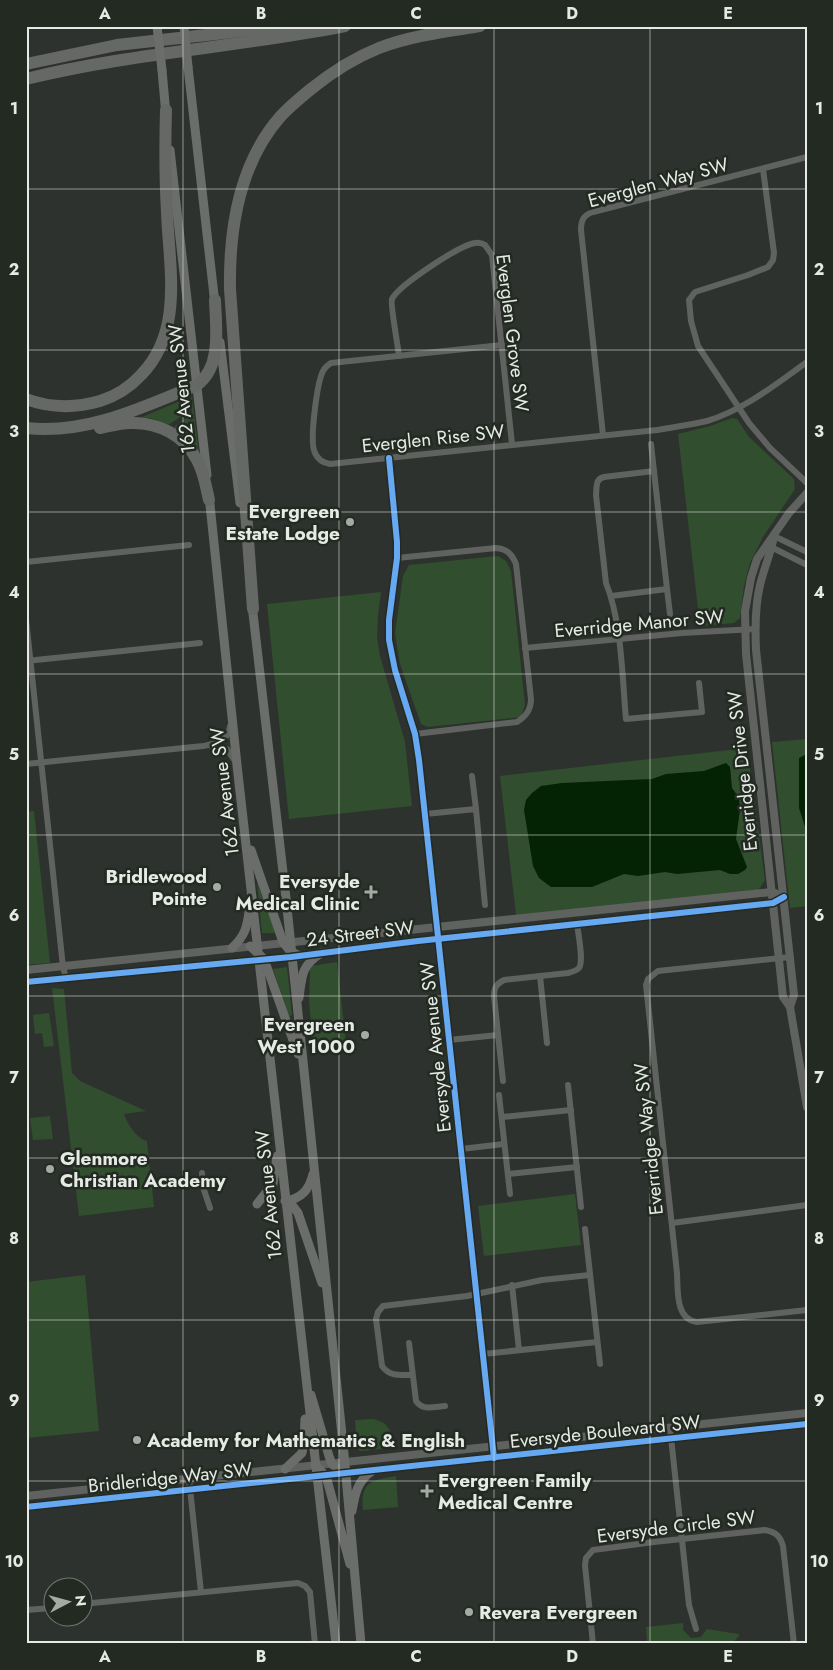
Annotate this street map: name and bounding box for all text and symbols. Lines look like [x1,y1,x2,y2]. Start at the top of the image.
text: A [98,2,111,25]
text: B [256,2,266,25]
text: C [410,2,422,25]
text: D [566,2,578,25]
text: E [723,2,733,25]
text: 1 [10,97,18,120]
text: 1 [815,97,823,120]
street label: Everglen Way SW [585,151,732,214]
street label: Everglen Grove SW [489,252,536,414]
text: 2 [9,258,19,281]
text: 2 [814,258,824,281]
street label: 162 Avenue SW [161,323,202,455]
street label: Everglen Rise SW [360,418,506,459]
text: 3 [9,420,19,443]
text: 3 [814,420,824,443]
place label: Evergreen Estate Lodge [226,498,340,547]
marker: Evergreen Estate Lodge [344,516,356,528]
text: 4 [8,581,20,604]
text: 4 [813,581,825,604]
street label: Everridge Manor SW [553,603,725,644]
street label: Everridge Drive SW [721,689,764,852]
street label: 162 Avenue SW [203,726,246,858]
text: 5 [9,743,19,766]
text: 5 [814,743,824,766]
place label: Bridlewood Pointe [106,863,207,912]
place label: Eversyde Medical Clinic [236,868,360,917]
marker: Bridlewood Pointe [211,881,223,893]
marker: Eversyde Medical Clinic [364,885,378,899]
text: 6 [9,904,19,927]
text: 6 [814,904,824,927]
street label: 24 Street SW [305,914,415,953]
street label: Eversyde Avenue SW [413,960,458,1133]
place label: Evergreen West 1000 [258,1011,355,1060]
marker: Evergreen West 1000 [359,1029,371,1041]
street label: Everridge Way SW [627,1061,670,1216]
text: 7 [9,1066,19,1089]
text: 7 [814,1066,824,1089]
street label: 162 Avenue SW [248,1129,289,1261]
place label: Glenmore Christian Academy [60,1145,227,1194]
marker: Glenmore Christian Academy [44,1163,56,1175]
text: 8 [9,1227,19,1250]
text: 8 [814,1227,824,1250]
text: 9 [9,1389,19,1412]
text: 9 [814,1389,824,1412]
street label: Eversyde Boulevard SW [508,1408,702,1455]
place label: Academy for Mathematics & English [146,1427,465,1454]
marker: Academy for Mathematics & English [131,1434,143,1446]
street label: Bridleridge Way SW [87,1455,254,1500]
place label: Evergreen Family Medical Centre [438,1467,592,1516]
marker: Evergreen Family Medical Centre [420,1484,434,1498]
street label: Eversyde Circle SW [595,1503,757,1550]
text: 10 [5,1550,23,1573]
text: 10 [810,1550,828,1573]
north arrow [42,1578,92,1628]
text: N [70,1594,91,1607]
place label: Revera Evergreen [479,1599,638,1626]
marker: Revera Evergreen [463,1606,475,1618]
text: A [98,1645,111,1668]
text: B [256,1645,266,1668]
text: C [410,1645,422,1668]
text: D [566,1645,578,1668]
text: E [723,1645,733,1668]

